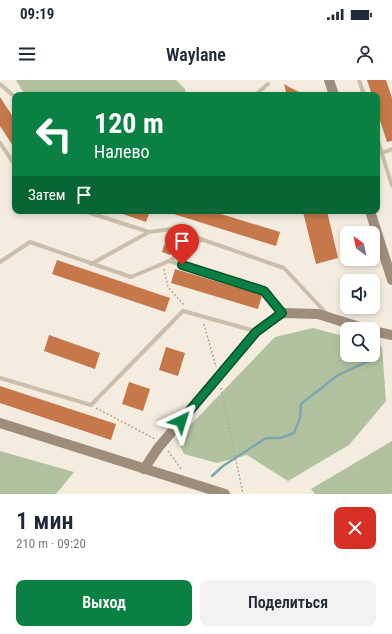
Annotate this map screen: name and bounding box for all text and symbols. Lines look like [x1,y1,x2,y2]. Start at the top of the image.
text: 09:19 [20,5,54,23]
icon: menu [16,43,38,65]
icon: person [354,43,376,65]
text: Waylane [166,44,226,65]
text: 120 m [94,107,164,140]
icon: left [28,108,80,160]
text: Налево [94,141,150,162]
icon: arrive [73,184,95,206]
text: Затем [28,186,65,204]
pin [165,224,199,265]
north arrow [340,226,380,266]
map controls [340,226,380,362]
icon: arrive [171,230,193,252]
button: sound [340,274,380,314]
button: search [340,322,380,362]
position arrow [160,400,202,442]
text: 1 мин [16,507,74,535]
button: close [334,507,376,549]
text: 210 m · 09:20 [16,536,86,551]
button: Выход [16,580,192,626]
button: Поделиться [200,580,376,626]

